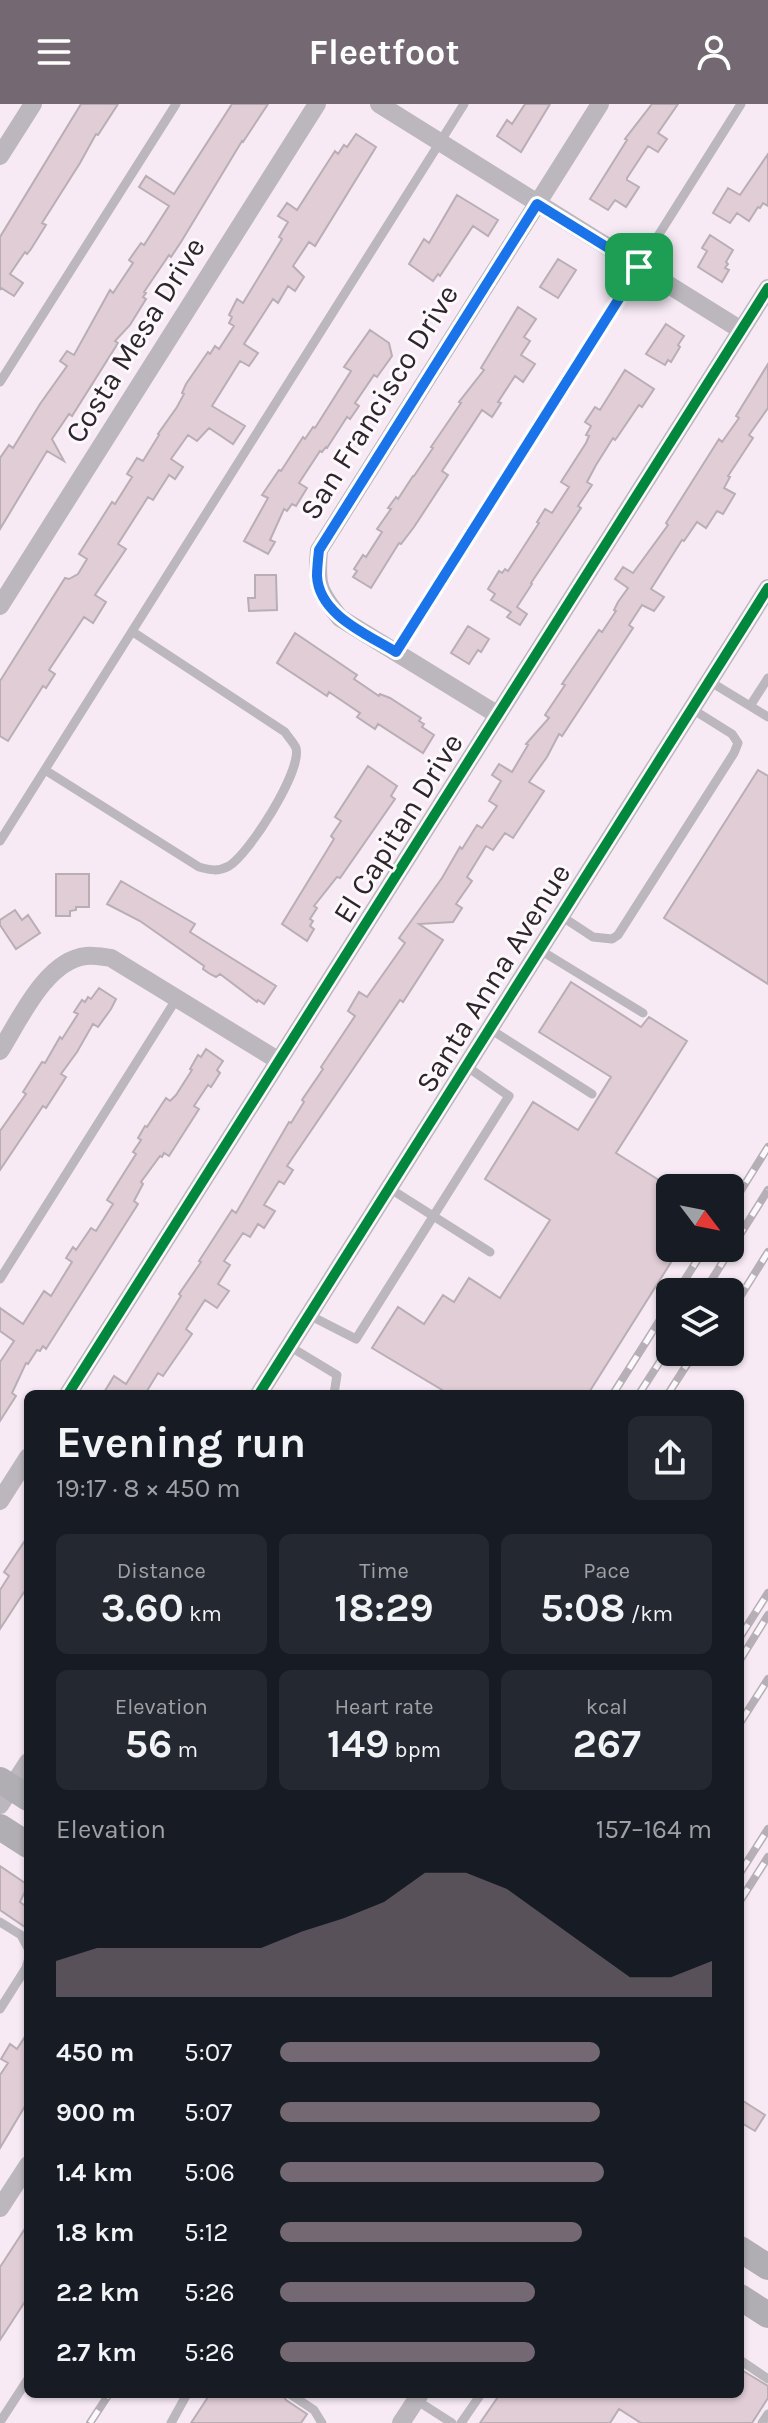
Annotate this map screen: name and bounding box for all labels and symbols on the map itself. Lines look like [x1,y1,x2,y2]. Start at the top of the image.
street label: Costa Mesa Drive [57,230,213,450]
pin [605,233,673,301]
street label: San Francisco Drive [292,278,466,526]
street label: El Capitan Drive [325,727,471,929]
street label: Santa Anna Avenue [408,857,578,1099]
north arrow [656,1174,744,1262]

